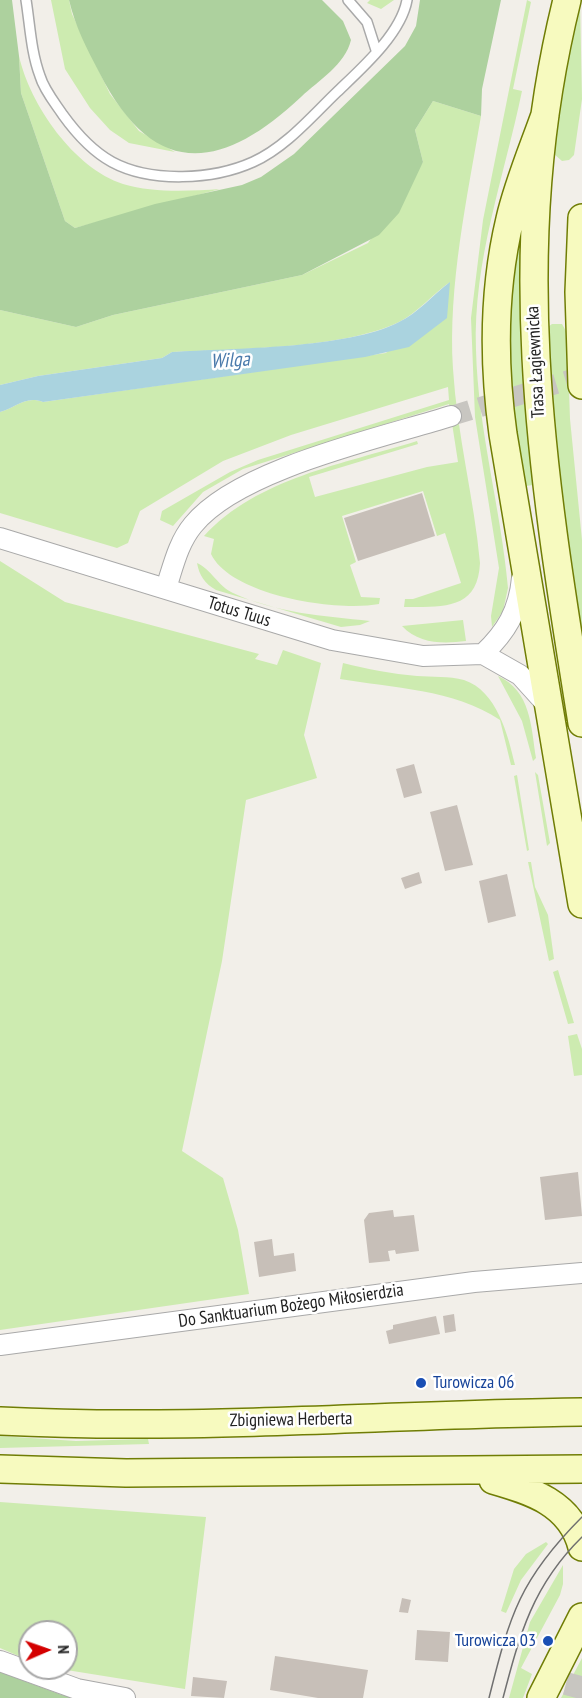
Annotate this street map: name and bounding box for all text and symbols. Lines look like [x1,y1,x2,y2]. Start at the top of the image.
street label: Trasa Łagiewnicka [522,305,550,419]
water label: Wilga [210,348,250,374]
street label: Totus Tuus [205,592,273,632]
street label: Do Sanktuarium Bożego Miłosierdzia [177,1280,405,1332]
place label: Turowicza 06 [433,1372,514,1394]
marker: Turowicza 06 [414,1376,428,1390]
street label: Zbigniewa Herberta [229,1408,353,1432]
north arrow [18,1620,78,1680]
place label: Turowicza 03 [455,1630,536,1652]
marker: Turowicza 03 [541,1634,555,1648]
text: N [54,1645,74,1654]

